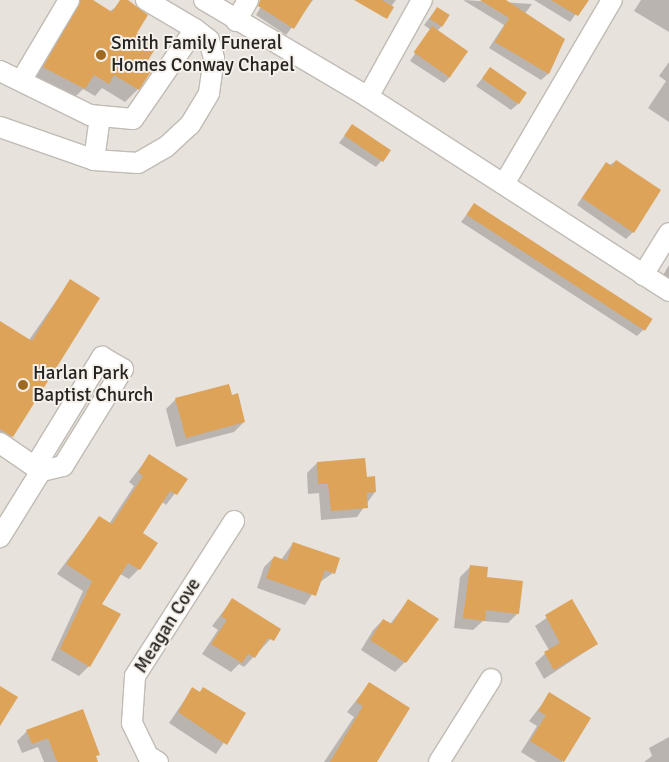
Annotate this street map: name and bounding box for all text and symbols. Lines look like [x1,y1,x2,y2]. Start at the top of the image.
place label: Smith Family Funeral Homes Conway Chapel [111,33,295,77]
marker: Smith Family Funeral Homes Conway Chapel [95,49,107,61]
place label: Harlan Park Baptist Church [33,363,153,407]
marker: Harlan Park Baptist Church [17,379,29,391]
street label: Meagan Cove [130,574,206,678]

